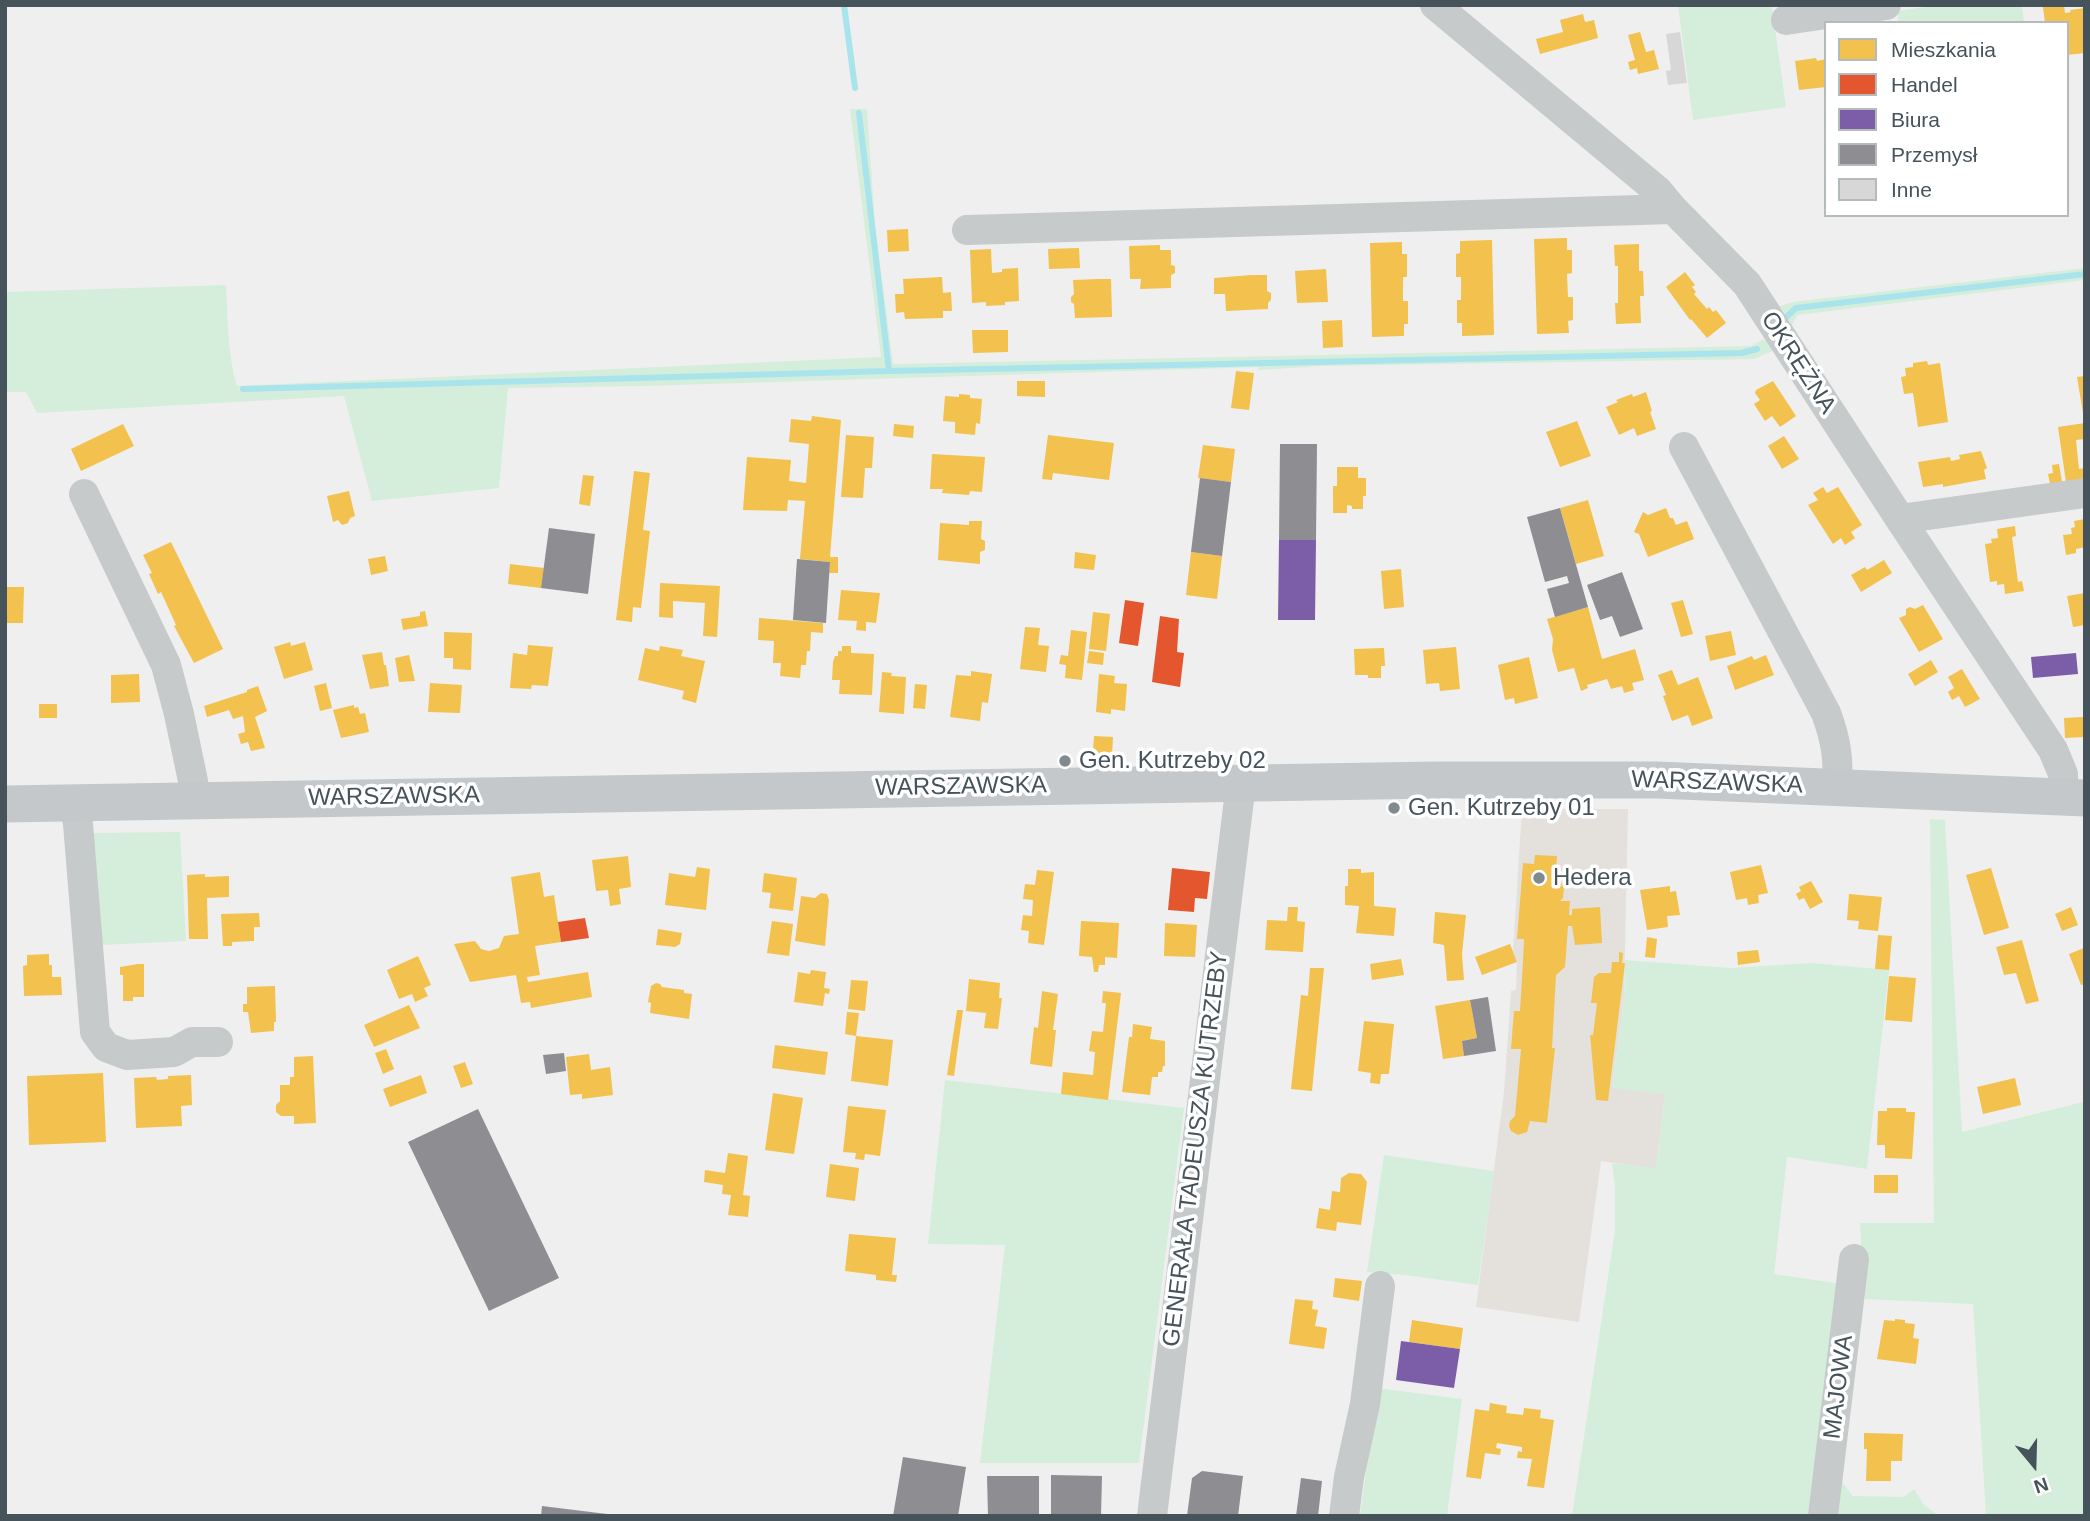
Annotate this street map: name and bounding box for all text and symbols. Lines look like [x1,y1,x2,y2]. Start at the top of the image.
legend [1824,21,2069,217]
text: Mieszkania [1891,38,1996,61]
text: Handel [1891,73,1958,96]
text: Biura [1891,108,1940,131]
text: Przemysł [1891,143,1977,166]
text: Inne [1891,178,1932,201]
street label: OKRĘŻNA [1754,307,1842,419]
place label: Gen. Kutrzeby 02 [1079,747,1266,775]
marker: Gen. Kutrzeby 02 [1057,753,1073,769]
street label: WARSZAWSKA [1631,766,1803,800]
street label: WARSZAWSKA [875,771,1047,803]
street label: WARSZAWSKA [308,781,480,813]
place label: Gen. Kutrzeby 01 [1408,794,1595,822]
marker: Gen. Kutrzeby 01 [1386,800,1402,816]
place label: Hedera [1553,864,1632,892]
marker: Hedera [1531,870,1547,886]
street label: GENERAŁA TADEUSZA KUTRZEBY [1157,950,1235,1348]
street label: MAJOWA [1818,1333,1860,1441]
north arrow [1999,1430,2069,1500]
text: N [2031,1473,2051,1497]

